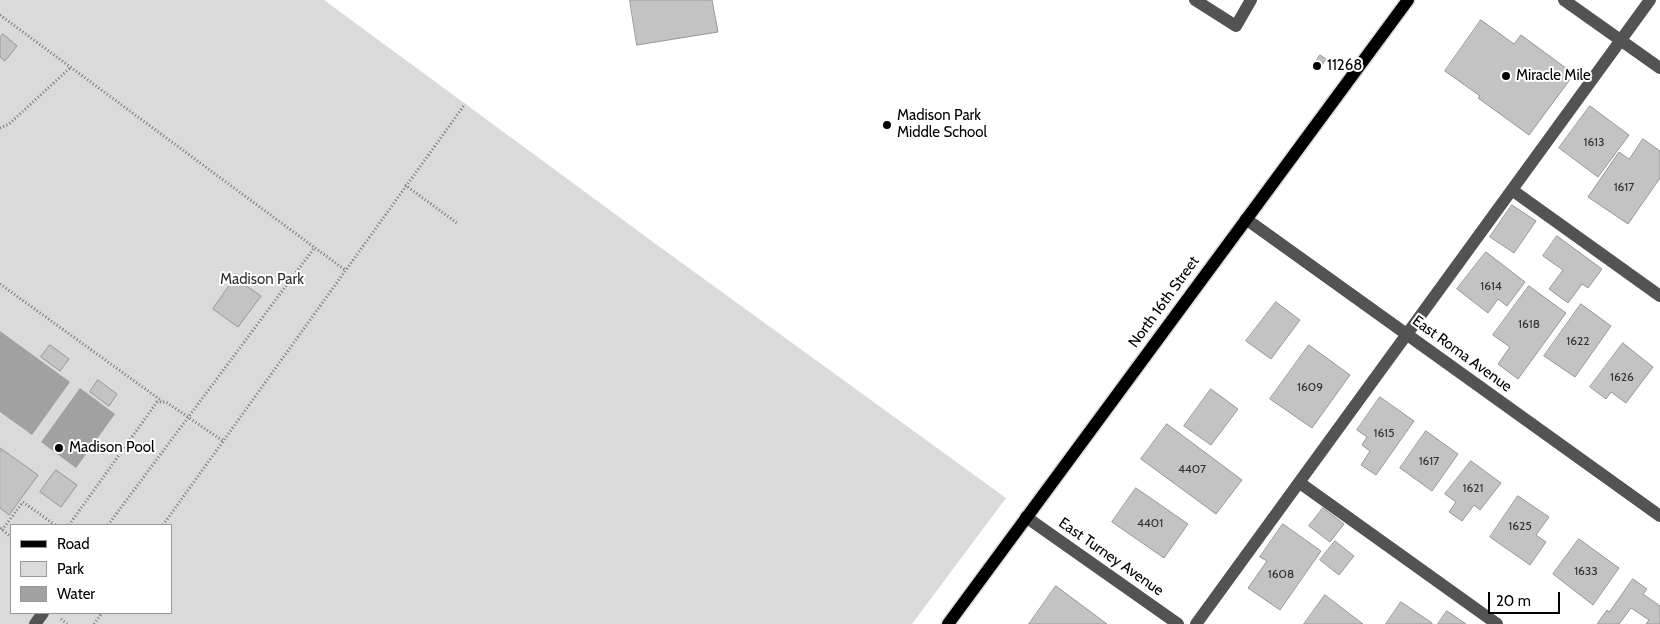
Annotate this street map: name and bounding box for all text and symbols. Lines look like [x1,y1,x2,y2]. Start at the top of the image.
place label: 11268 [1327,57,1362,75]
marker: 11268 [1311,60,1323,72]
place label: Miracle Mile [1516,67,1591,85]
marker: Miracle Mile [1500,70,1512,82]
place label: Madison Park Middle School [897,107,987,142]
marker: Madison Park Middle School [881,119,893,131]
house number: 1613 [1583,135,1605,149]
house number: 1617 [1614,180,1634,194]
street label: North 16th Street [1125,253,1203,351]
park label: Madison Park [220,271,304,289]
house number: 1614 [1480,279,1502,293]
street label: East Roma Avenue [1409,312,1515,396]
house number: 1618 [1518,317,1540,331]
house number: 1622 [1566,334,1590,348]
house number: 1626 [1610,370,1634,384]
house number: 1609 [1297,380,1323,394]
house number: 1615 [1373,426,1395,440]
place label: Madison Pool [69,439,154,457]
marker: Madison Pool [53,442,65,454]
house number: 1617 [1419,454,1439,468]
house number: 4407 [1178,462,1206,476]
house number: 1621 [1463,481,1483,495]
street label: East Turney Avenue [1055,514,1167,600]
house number: 4401 [1137,516,1163,530]
house number: 1625 [1508,519,1532,533]
legend [10,524,172,614]
text: Road [57,535,90,553]
text: Park [57,560,84,578]
house number: 1633 [1574,564,1598,578]
house number: 1608 [1268,567,1294,581]
scale bar [1490,582,1562,614]
text: Water [57,585,95,603]
text: 20 m [1496,592,1531,610]

